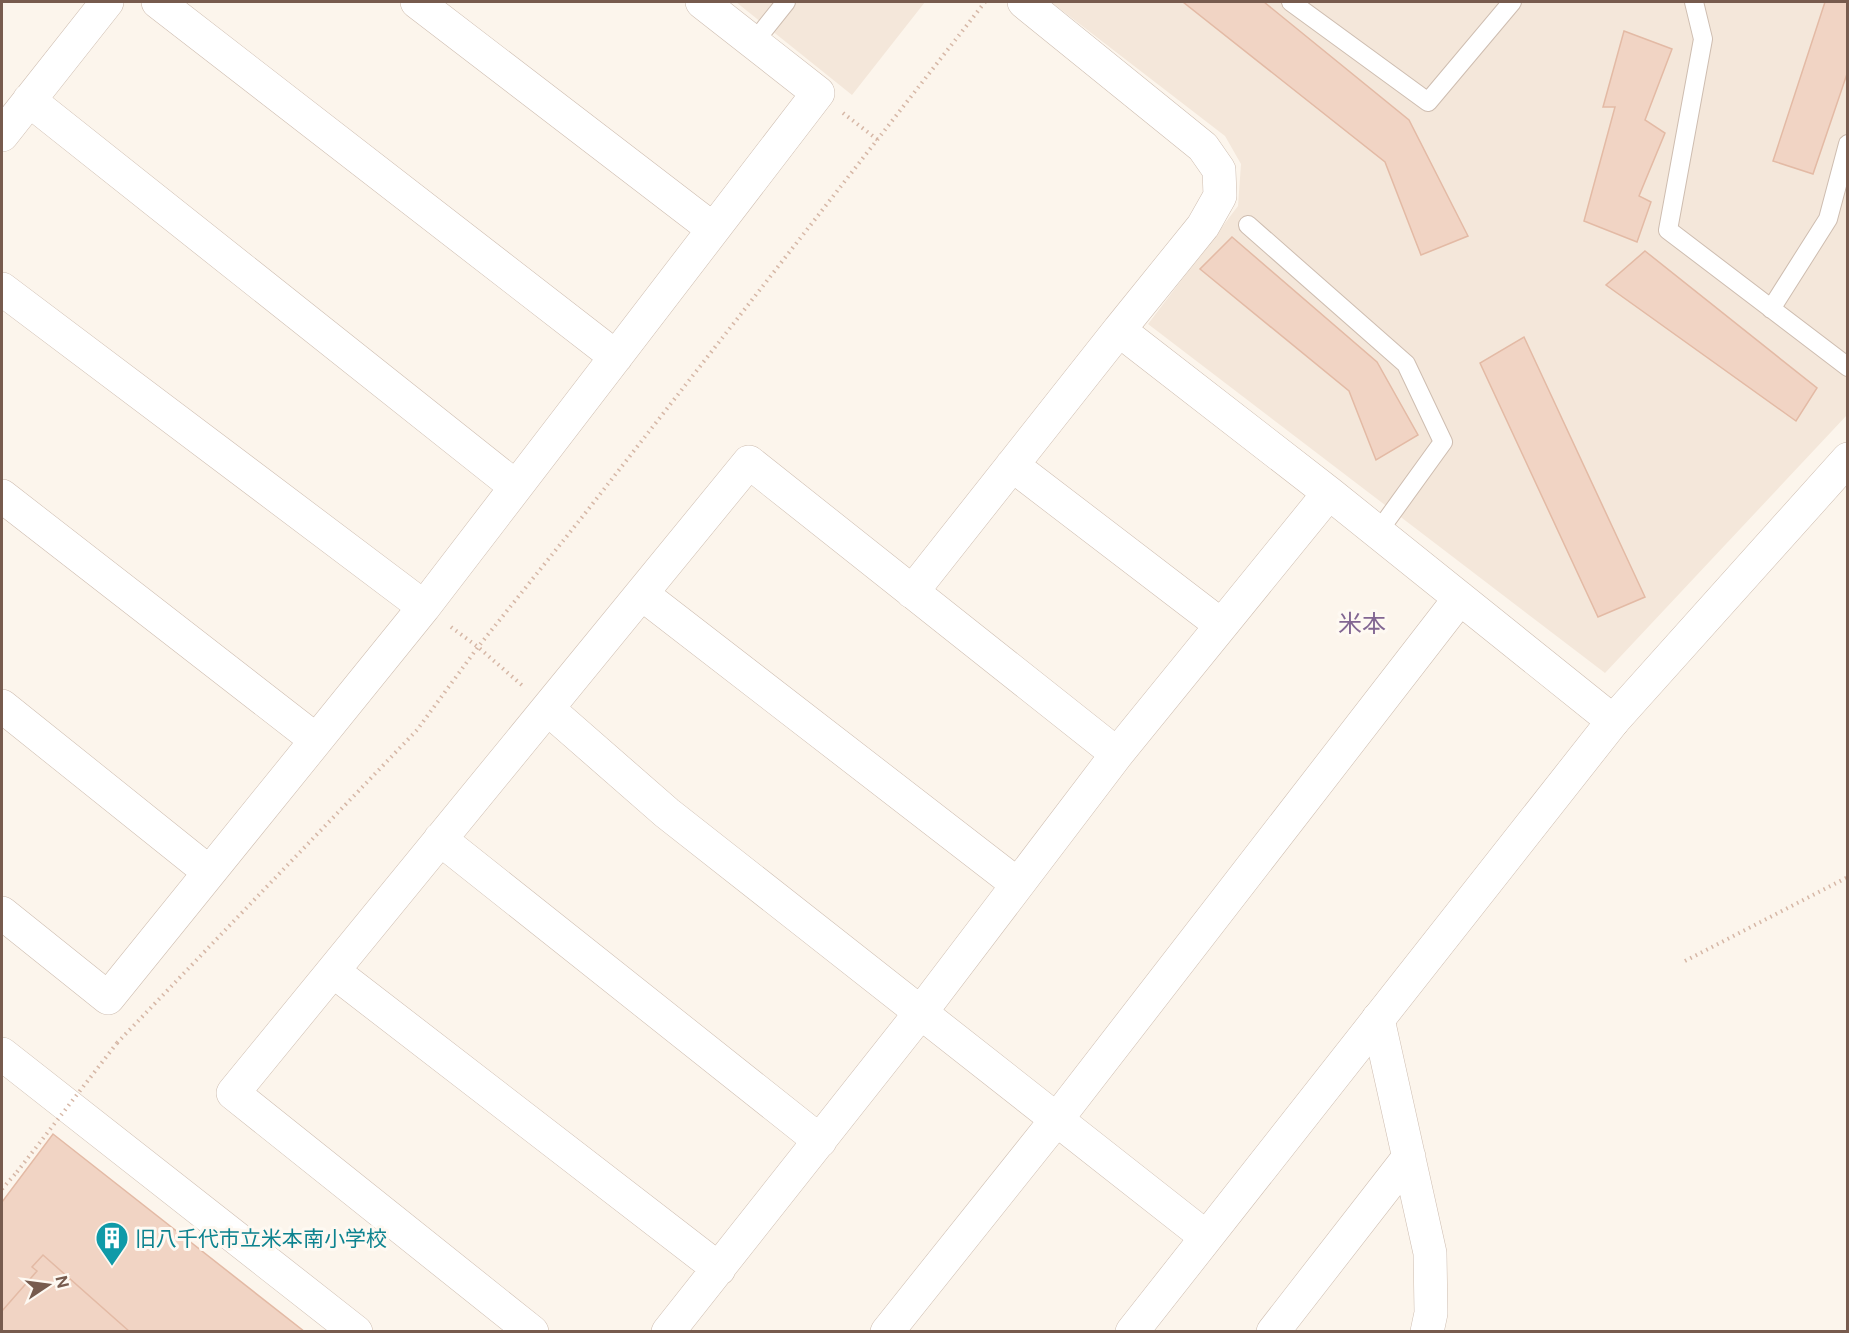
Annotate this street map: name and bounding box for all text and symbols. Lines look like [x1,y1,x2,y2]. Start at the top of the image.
district label: 米本 [1338,609,1386,637]
building icon: 旧八千代市立米本南小学校 [94,1220,130,1267]
place label: 旧八千代市立米本南小学校 [135,1226,387,1251]
north arrow [18,1255,78,1315]
text: N [51,1274,73,1290]

